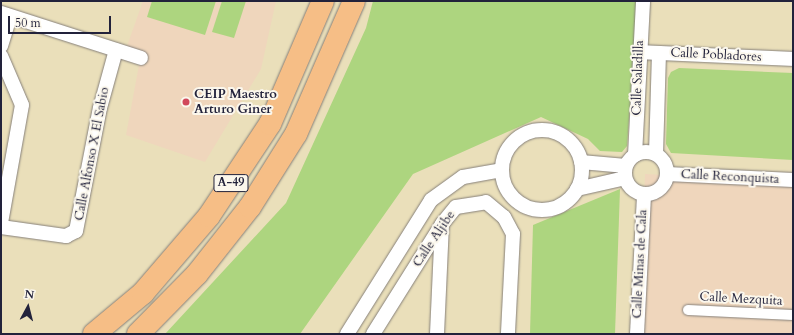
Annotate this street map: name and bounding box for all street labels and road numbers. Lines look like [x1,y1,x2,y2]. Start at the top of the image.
street label: Calle Saladilla [629,40,647,116]
street label: Calle Pobladores [670,45,762,65]
street label: Calle Alfonso X El Sabio [71,86,113,222]
street label: Calle Reconquista [680,167,780,187]
road number: A-49 [213,173,249,193]
street label: Calle Aljibe [410,208,458,270]
street label: Calle Minas de Cala [629,209,651,319]
street label: Calle Mezquita [699,289,783,309]

